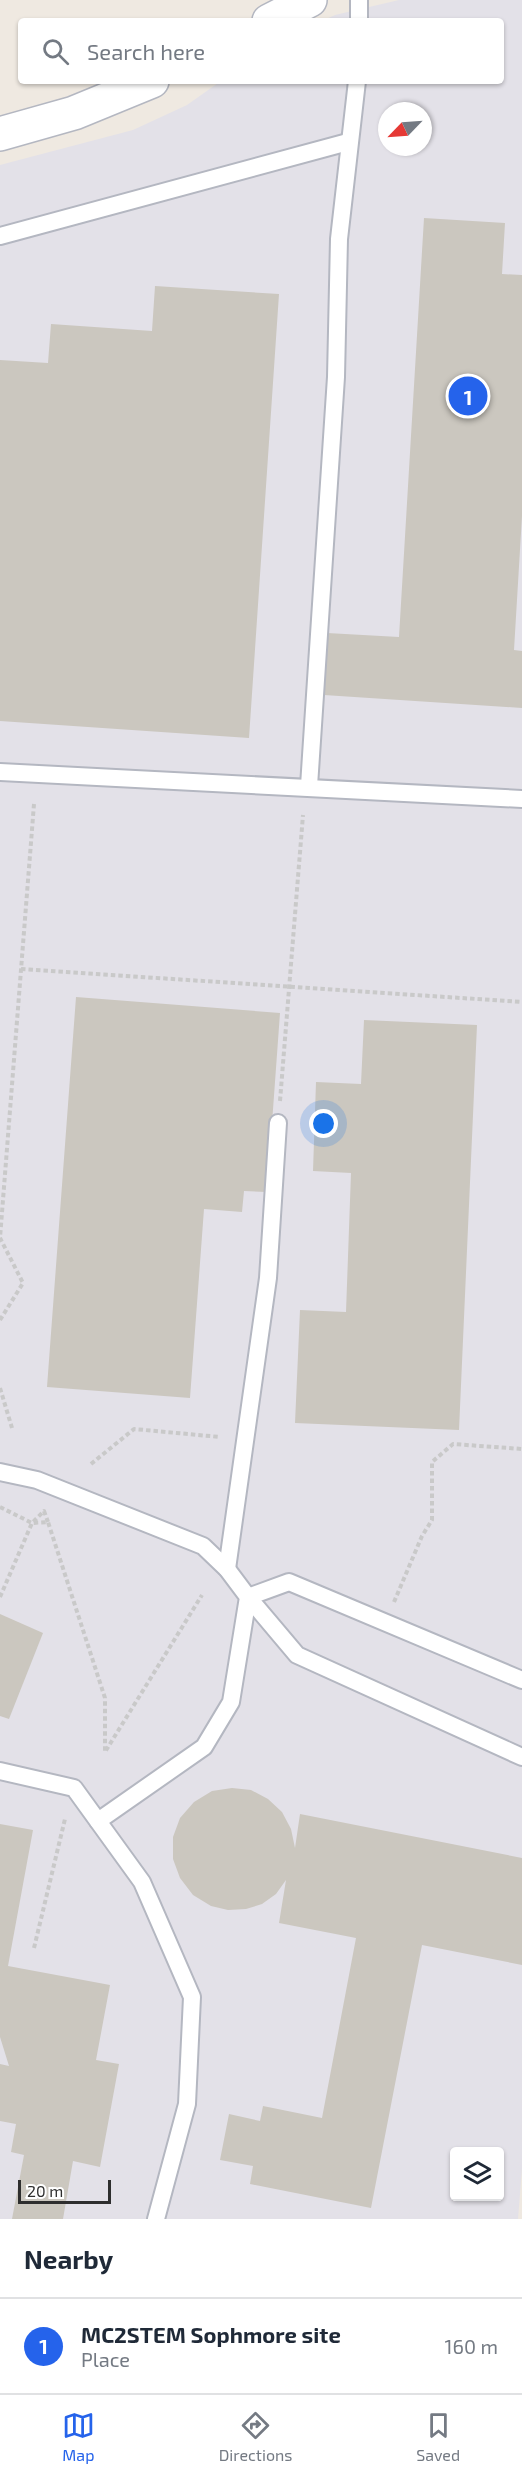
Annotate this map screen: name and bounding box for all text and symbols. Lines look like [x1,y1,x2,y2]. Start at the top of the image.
search box [18,18,504,84]
icon: search [39,35,72,68]
text: Search here [87,38,205,64]
north arrow [378,102,432,156]
pin: 1 [448,374,488,418]
your location [309,1109,338,1138]
map controls [450,2147,504,2201]
button: layers [450,2147,504,2201]
scale bar [18,2177,111,2204]
text: 20 m [27,2181,63,2200]
text: Nearby [24,2243,113,2274]
text: MC2STEM Sophmore site [81,2321,341,2347]
text: 1 [39,2334,48,2358]
text: 160 m [445,2334,498,2358]
text: Place [81,2347,130,2371]
tab: Map [62,2409,95,2464]
tab: Directions [219,2409,292,2464]
tab: Saved [416,2409,460,2464]

